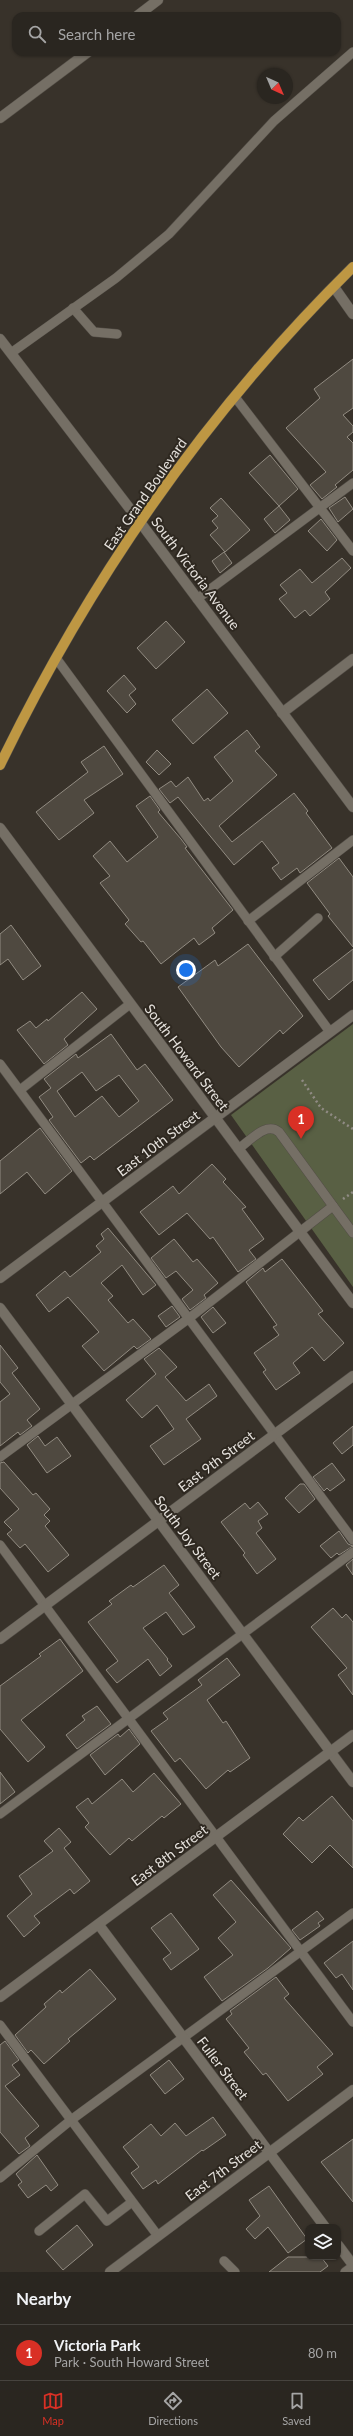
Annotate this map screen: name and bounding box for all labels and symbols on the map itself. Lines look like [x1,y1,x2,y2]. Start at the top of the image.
north arrow [257,68,293,104]
street label: East Grand Boulevard [100,435,190,553]
street label: South Victoria Avenue [148,513,244,633]
your location [176,960,196,980]
street label: South Howard Street [141,1000,233,1114]
street label: East 10th Street [113,1106,203,1180]
pin: 1 [288,1106,314,1139]
street label: East 9th Street [175,1427,257,1495]
street label: South Joy Street [151,1492,225,1582]
street label: East 8th Street [128,1821,210,1889]
street label: Fuller Street [194,2033,252,2103]
street label: East 7th Street [182,2136,264,2204]

